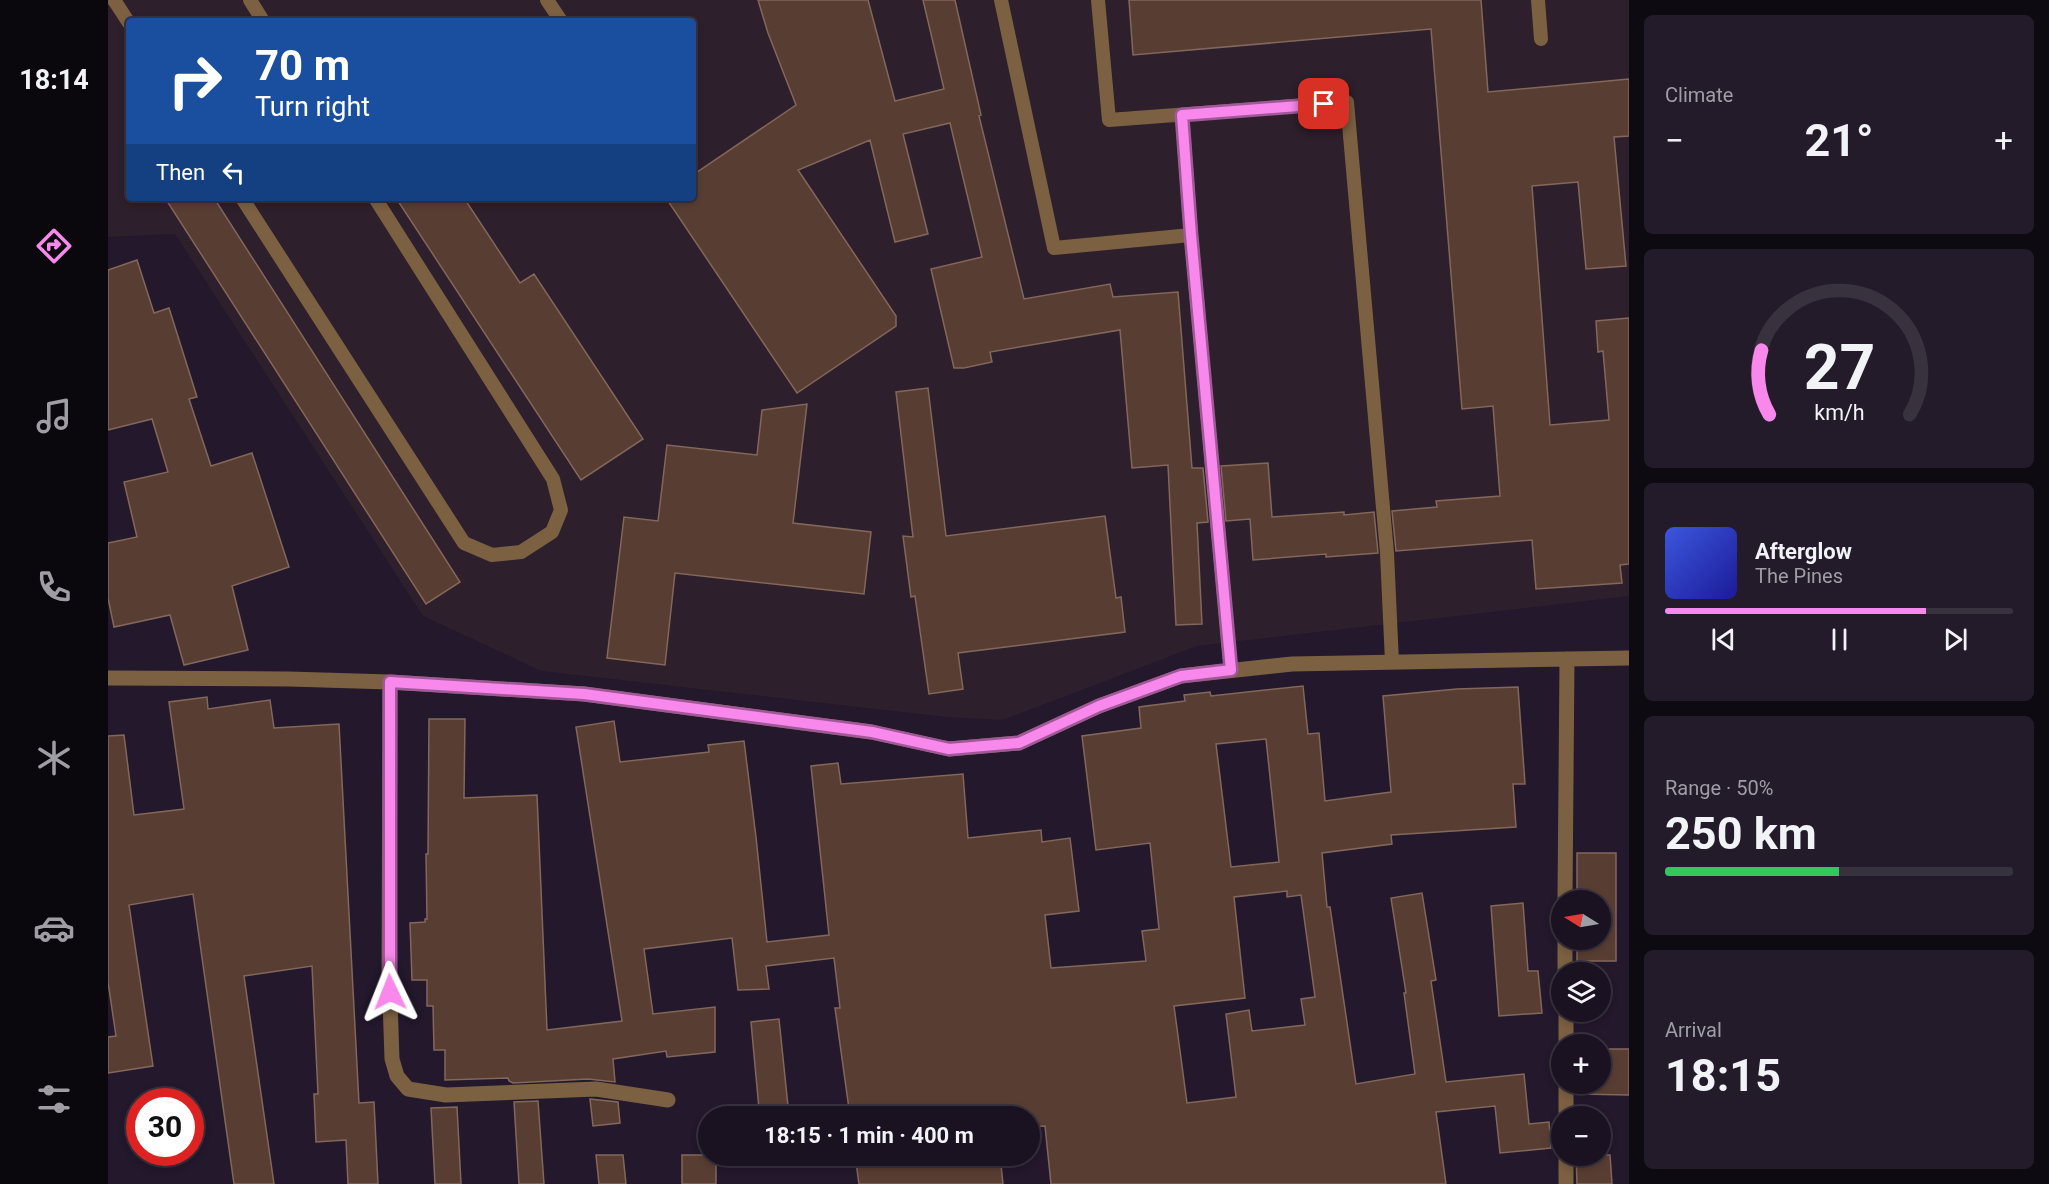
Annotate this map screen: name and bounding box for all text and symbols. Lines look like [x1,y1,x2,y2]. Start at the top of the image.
text: 70 m [255,41,350,90]
icon: right [156,42,234,120]
text: 18:14 [19,64,89,96]
pin [1298,78,1349,129]
text: Climate [1665,83,1733,107]
icon: arrive [1307,87,1340,120]
text: Turn right [255,91,370,123]
text: 21° [1804,114,1874,167]
text: − [1665,121,1684,160]
text: + [1994,121,2013,160]
icon: left [217,156,250,189]
text: Then [156,160,205,185]
icon: directions [33,225,75,267]
text: 27 [1803,331,1875,404]
icon: music [33,395,75,437]
text: km/h [1814,401,1864,426]
text: Afterglow [1755,539,1852,564]
text: The Pines [1755,564,1843,588]
icon: phone [33,566,75,608]
icon: previous [1707,623,1740,656]
icon: pause [1823,623,1856,656]
icon: next [1939,623,1972,656]
icon: climate [33,737,75,779]
text: Range · 50% [1665,776,1773,800]
text: 250 km [1665,807,1817,860]
north arrow [1551,890,1611,950]
map controls [1551,890,1611,1166]
icon: car [33,907,75,949]
position arrow [358,960,422,1024]
button: layers [1551,962,1611,1022]
text: Arrival [1665,1018,1722,1042]
button: + [1551,1034,1611,1094]
text: 18:15 [1665,1049,1781,1102]
icon: filters [33,1078,75,1120]
speed limit sign: 30 [126,1088,204,1166]
button: − [1551,1106,1611,1166]
text: 18:15 · 1 min · 400 m [764,1123,974,1148]

